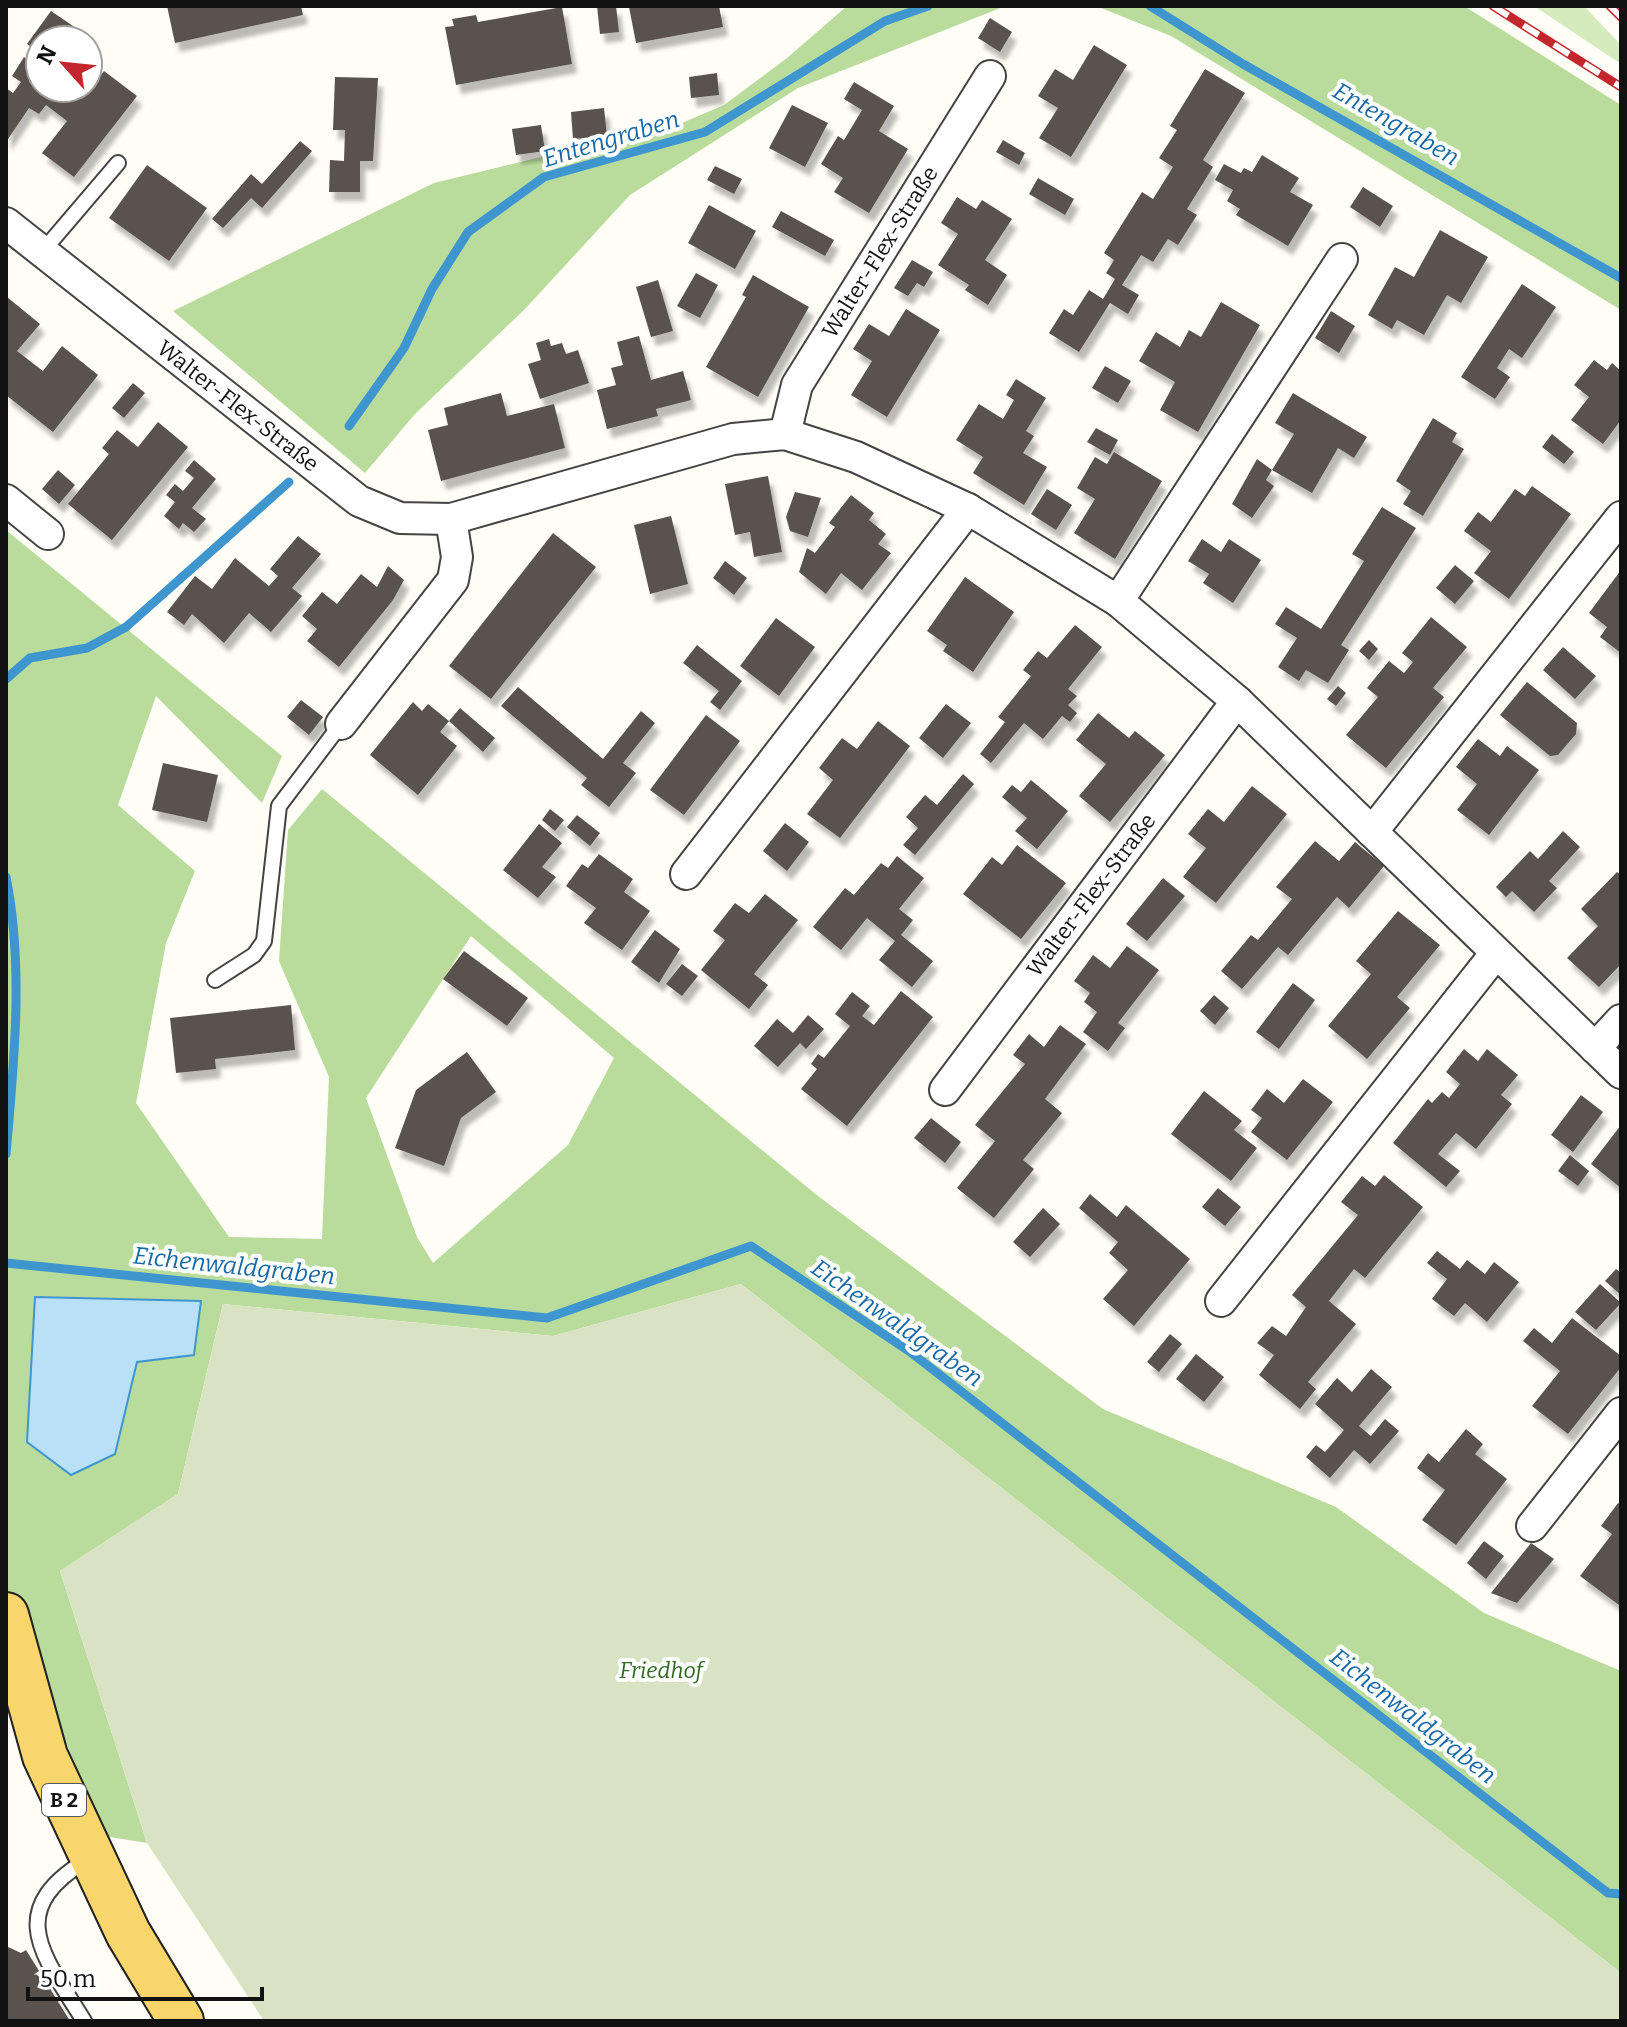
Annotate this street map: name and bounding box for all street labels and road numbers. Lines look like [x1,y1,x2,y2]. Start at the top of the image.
street label: Walter-Flex-Straße [816,161,944,343]
street label: Walter-Flex-Straße [152,335,324,477]
street label: Walter-Flex-Straße [1021,808,1161,982]
road number: B 2 [42,1784,86,1816]

